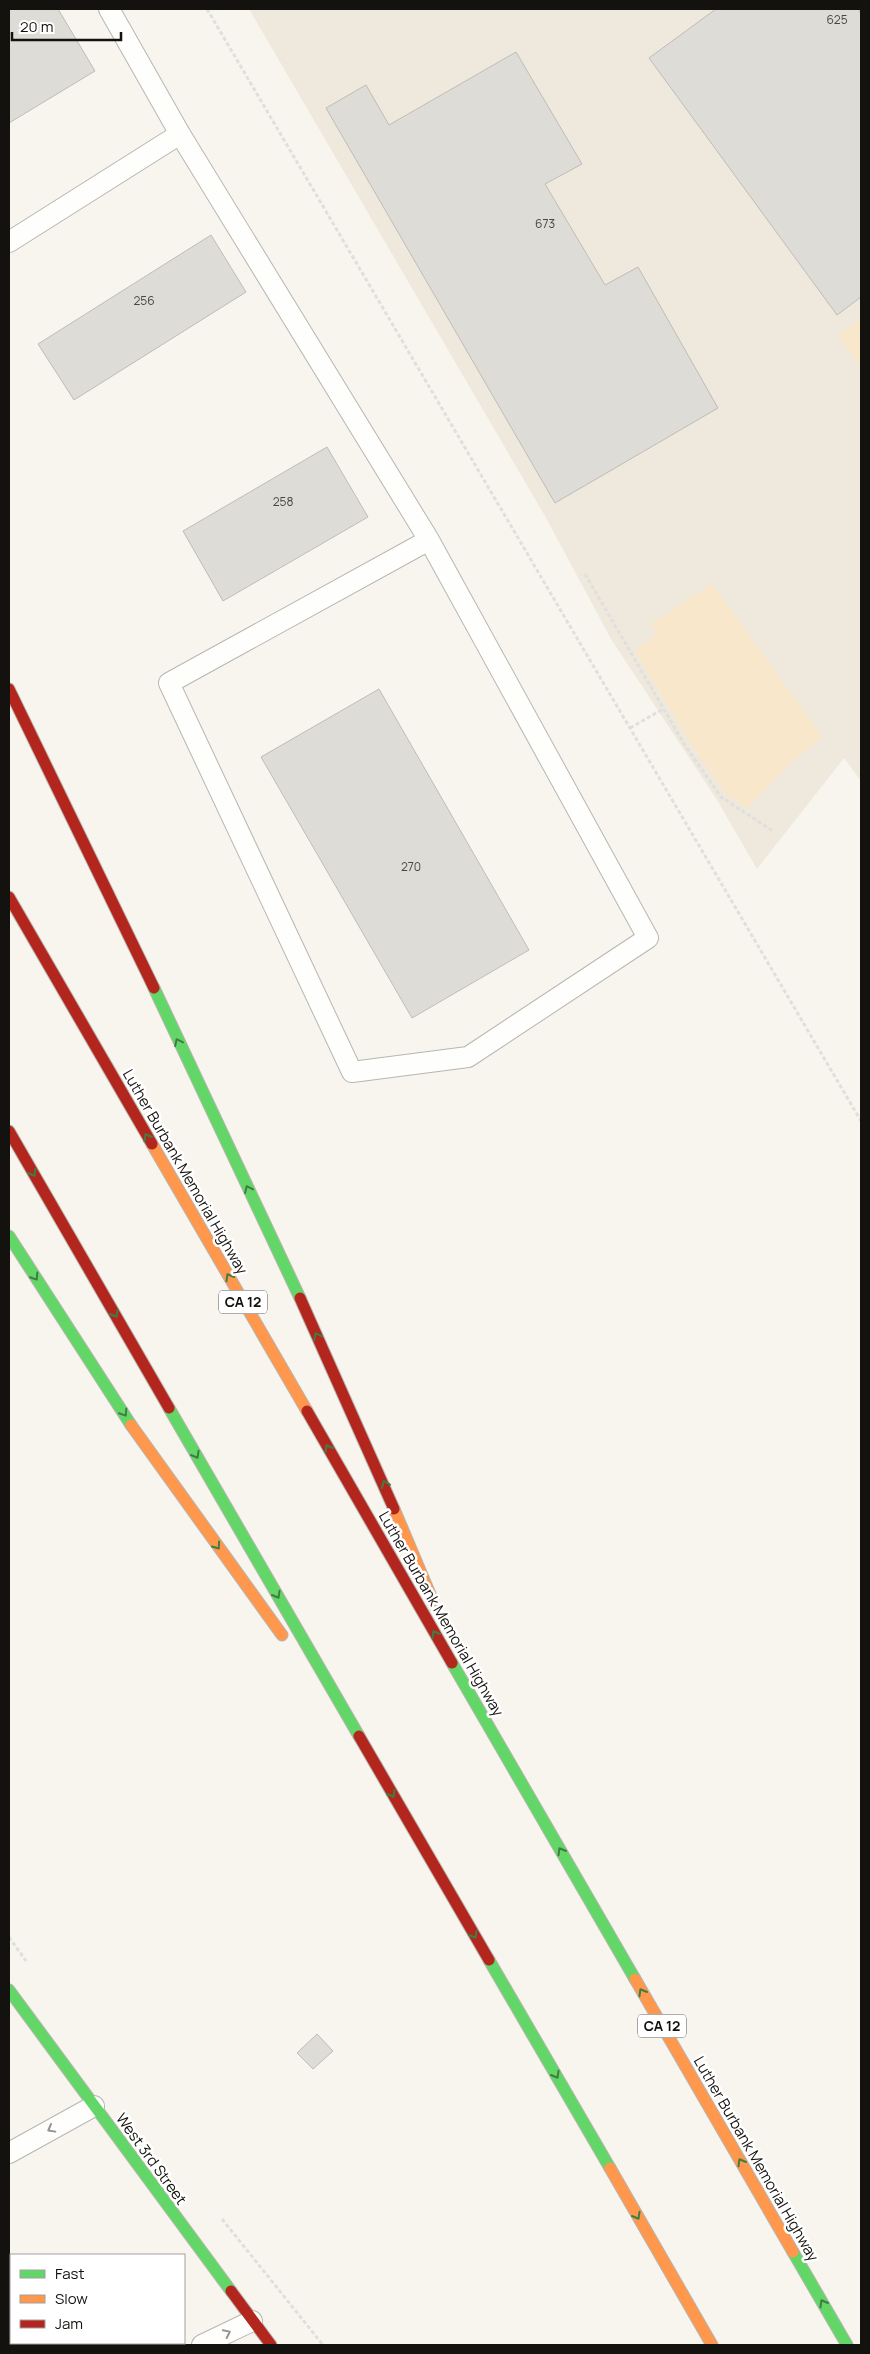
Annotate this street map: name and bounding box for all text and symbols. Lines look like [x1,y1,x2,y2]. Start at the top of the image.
scale bar [12,10,121,42]
house number: 625 [826,11,848,28]
text: 20 m [20,16,53,37]
house number: 673 [535,215,555,232]
house number: 256 [133,292,155,309]
house number: 258 [273,493,293,510]
house number: 270 [401,858,421,875]
one-way arrow [174,1038,185,1047]
street label: Luther Burbank Memorial Highway [118,1065,253,1278]
one-way arrow [144,1133,154,1142]
one-way arrow [27,1168,37,1177]
one-way arrow [244,1185,255,1194]
one-way arrow [29,1272,39,1281]
one-way arrow [225,1274,235,1283]
road number: CA 12 [219,1290,267,1314]
one-way arrow [108,1308,118,1317]
one-way arrow [313,1332,324,1341]
one-way arrow [117,1408,127,1417]
one-way arrow [324,1445,334,1454]
one-way arrow [189,1449,199,1458]
one-way arrow [380,1480,391,1489]
street label: Luther Burbank Memorial Highway [374,1507,509,1720]
one-way arrow [212,1540,220,1549]
one-way arrow [271,1590,281,1599]
one-way arrow [432,1631,442,1640]
one-way arrow [386,1789,396,1798]
one-way arrow [557,1847,567,1856]
one-way arrow [468,1929,478,1938]
one-way arrow [638,1988,648,1997]
road number: CA 12 [638,2014,686,2038]
street label: Luther Burbank Memorial Highway [689,2052,824,2265]
one-way arrow [549,2070,559,2079]
street label: West 3rd Street [111,2109,192,2209]
one-way arrow [48,2123,57,2133]
one-way arrow [738,2159,748,2168]
one-way arrow [631,2210,641,2219]
legend [10,2254,185,2344]
text: Fast [55,2263,84,2284]
text: Slow [55,2288,88,2309]
one-way arrow [819,2300,829,2309]
text: Jam [55,2313,83,2334]
one-way arrow [222,2329,231,2339]

